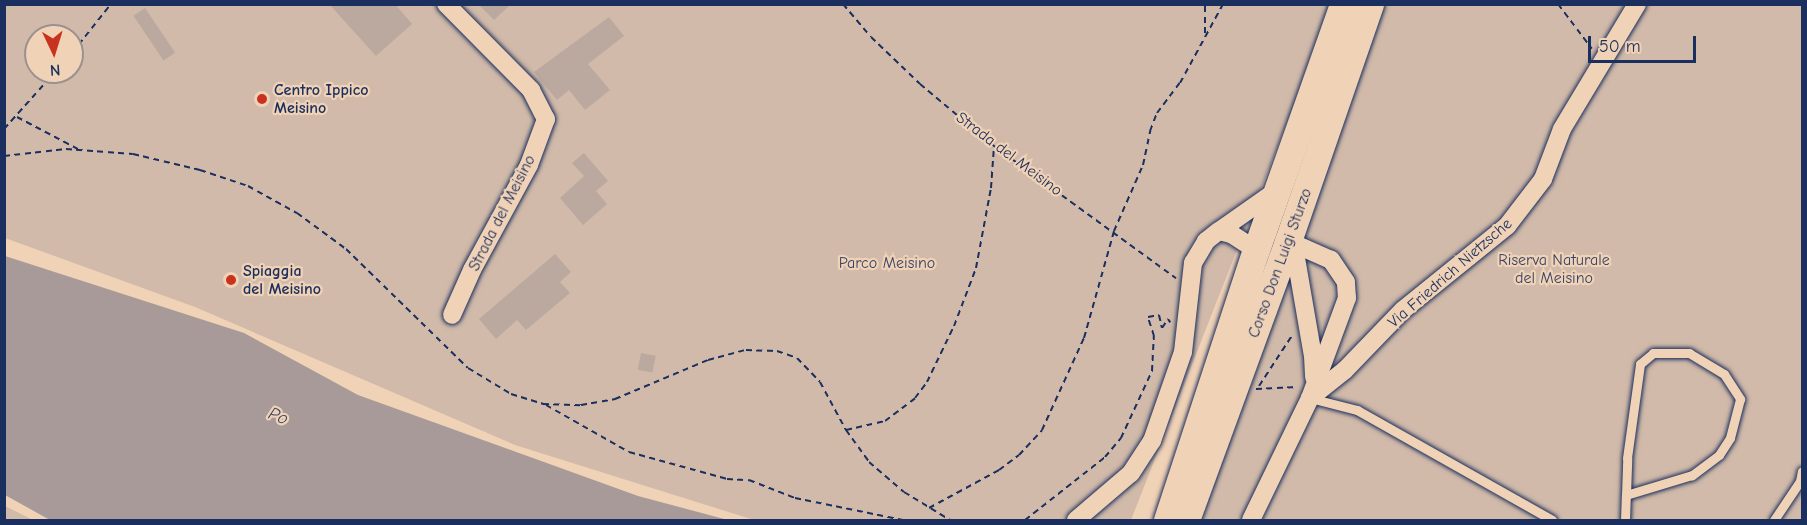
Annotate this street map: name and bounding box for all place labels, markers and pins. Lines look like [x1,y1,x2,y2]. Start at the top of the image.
place label: Centro Ippico Meisino [274,80,368,118]
marker: Centro Ippico Meisino [255,92,269,106]
place label: Spiaggia del Meisino [243,261,321,299]
marker: Spiaggia del Meisino [224,273,238,287]

